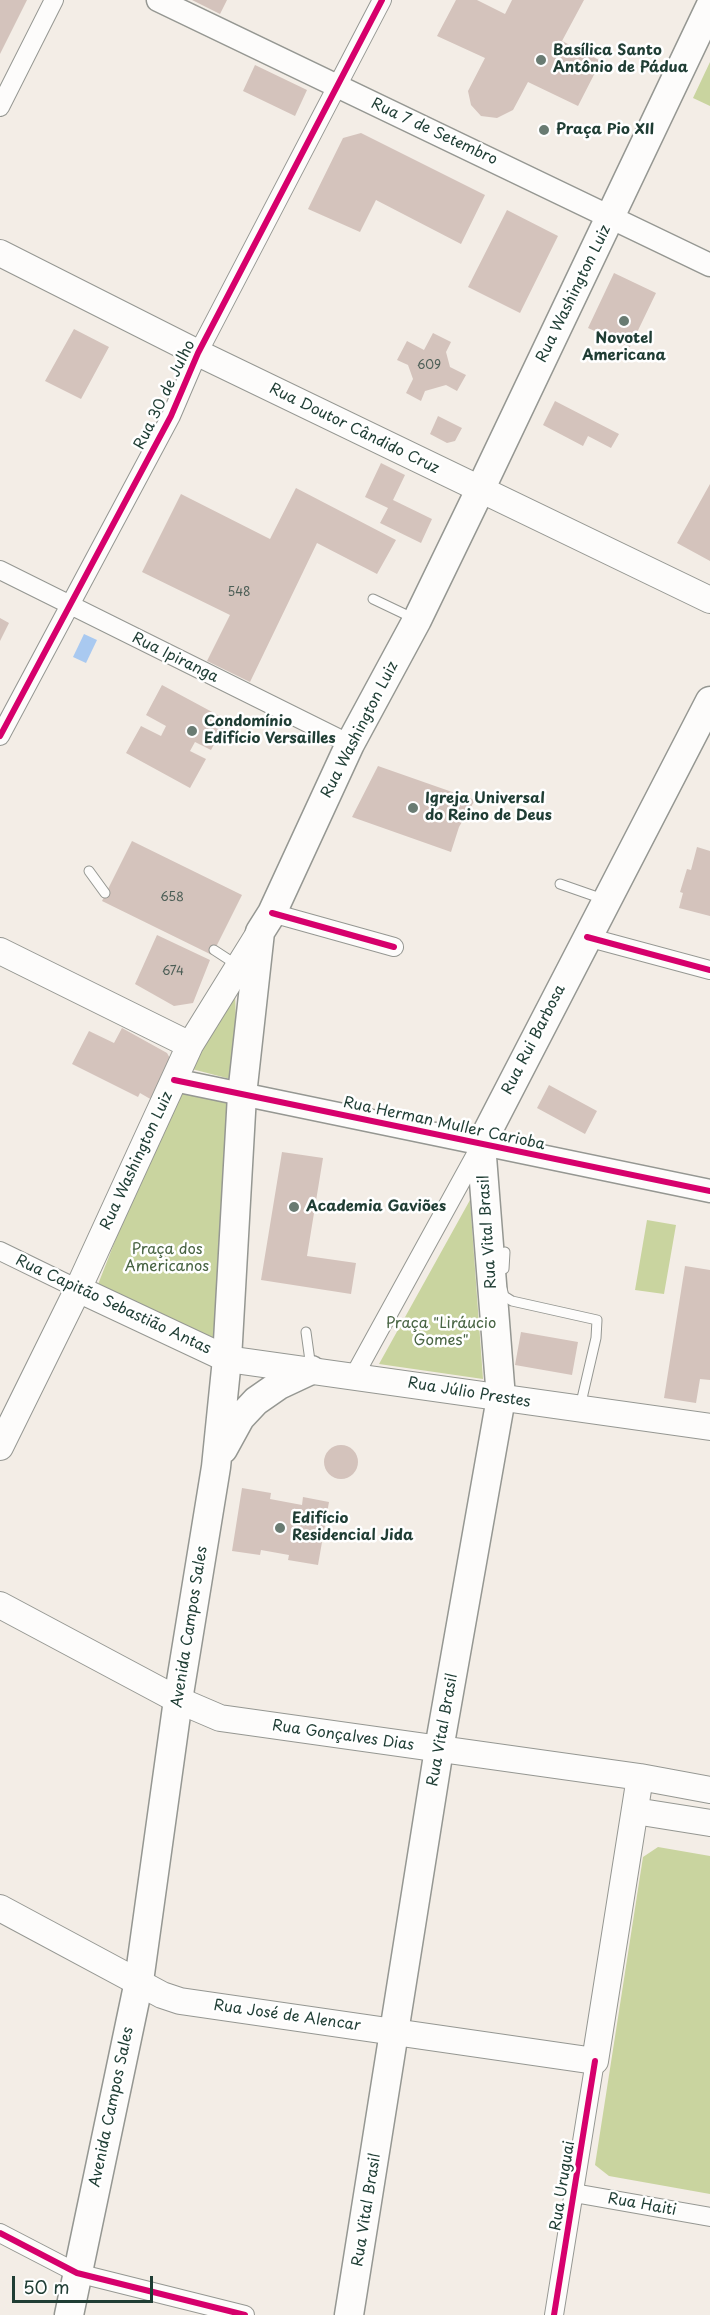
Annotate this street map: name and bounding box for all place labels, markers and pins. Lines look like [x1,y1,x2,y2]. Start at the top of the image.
place label: Basílica Santo Antônio de Pádua [553,42,688,77]
marker: Basílica Santo Antônio de Pádua [534,53,548,67]
place label: Praça Pio XII [556,121,654,139]
marker: Praça Pio XII [537,123,551,137]
marker: Novotel Americana [617,314,631,328]
place label: Novotel Americana [582,330,666,365]
place label: Condomínio Edifício Versailles [204,713,336,748]
marker: Condomínio Edifício Versailles [185,724,199,738]
place label: Igreja Universal do Reino de Deus [425,790,552,825]
marker: Igreja Universal do Reino de Deus [406,801,420,815]
place label: Academia Gaviões [306,1198,446,1216]
marker: Academia Gaviões [287,1200,301,1214]
place label: Edifício Residencial Jida [292,1510,413,1545]
marker: Edifício Residencial Jida [273,1521,287,1535]

